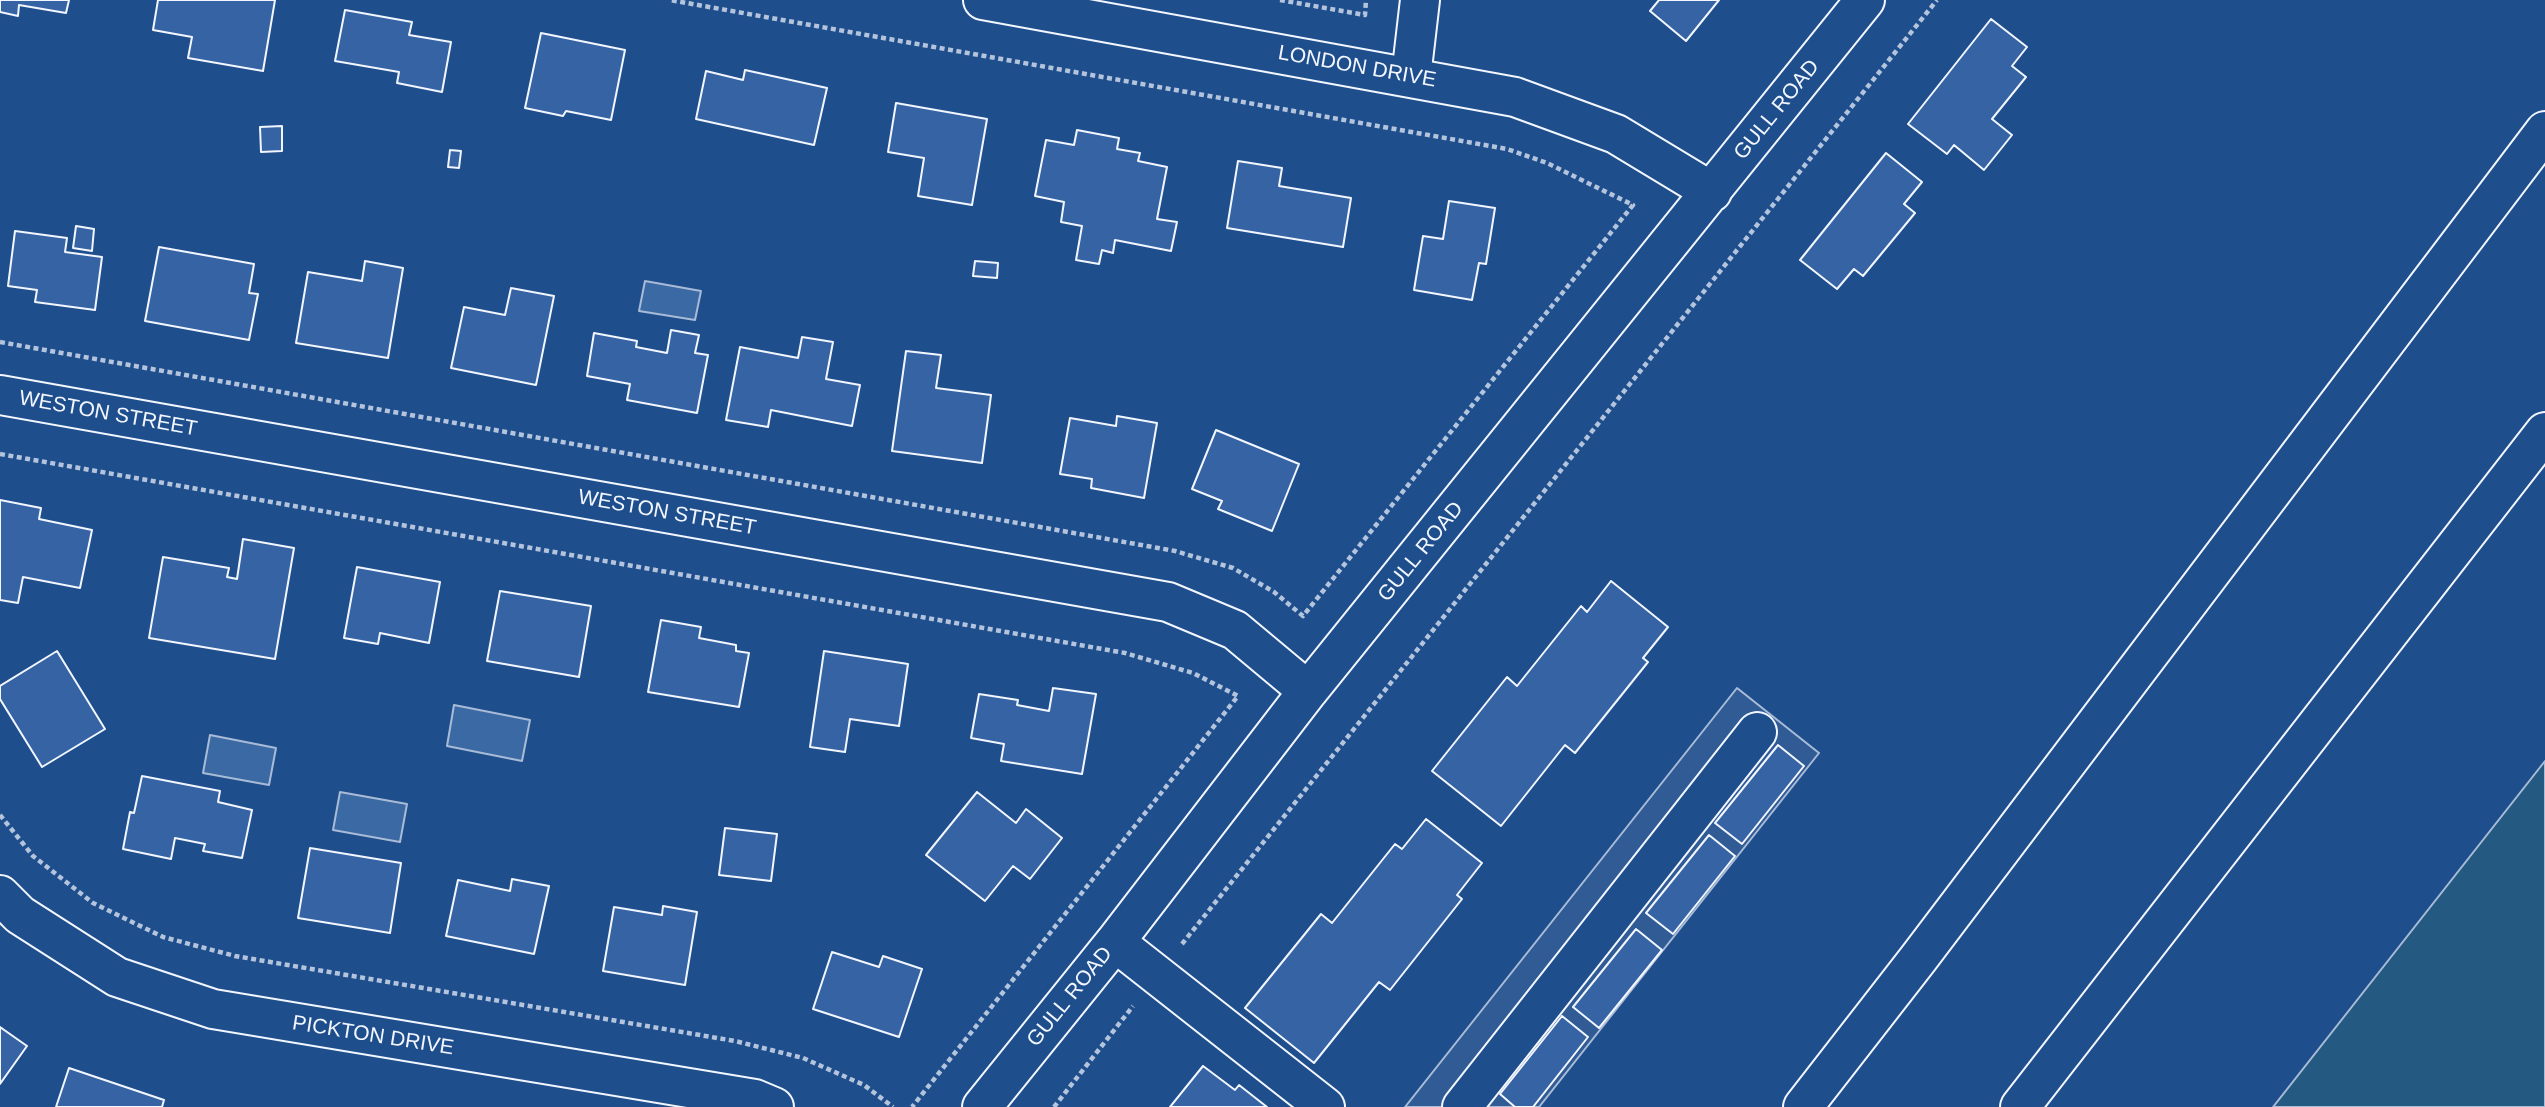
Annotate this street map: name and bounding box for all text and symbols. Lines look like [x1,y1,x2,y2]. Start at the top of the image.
street label: LONDON DRIVE [1276,41,1438,93]
street label: GULL ROAD [1729,55,1825,165]
street label: WESTON STREET [17,386,199,442]
street label: WESTON STREET [576,485,758,541]
street label: GULL ROAD [1373,497,1469,607]
street label: GULL ROAD [1022,942,1118,1052]
street label: PICKTON DRIVE [291,1011,455,1061]

